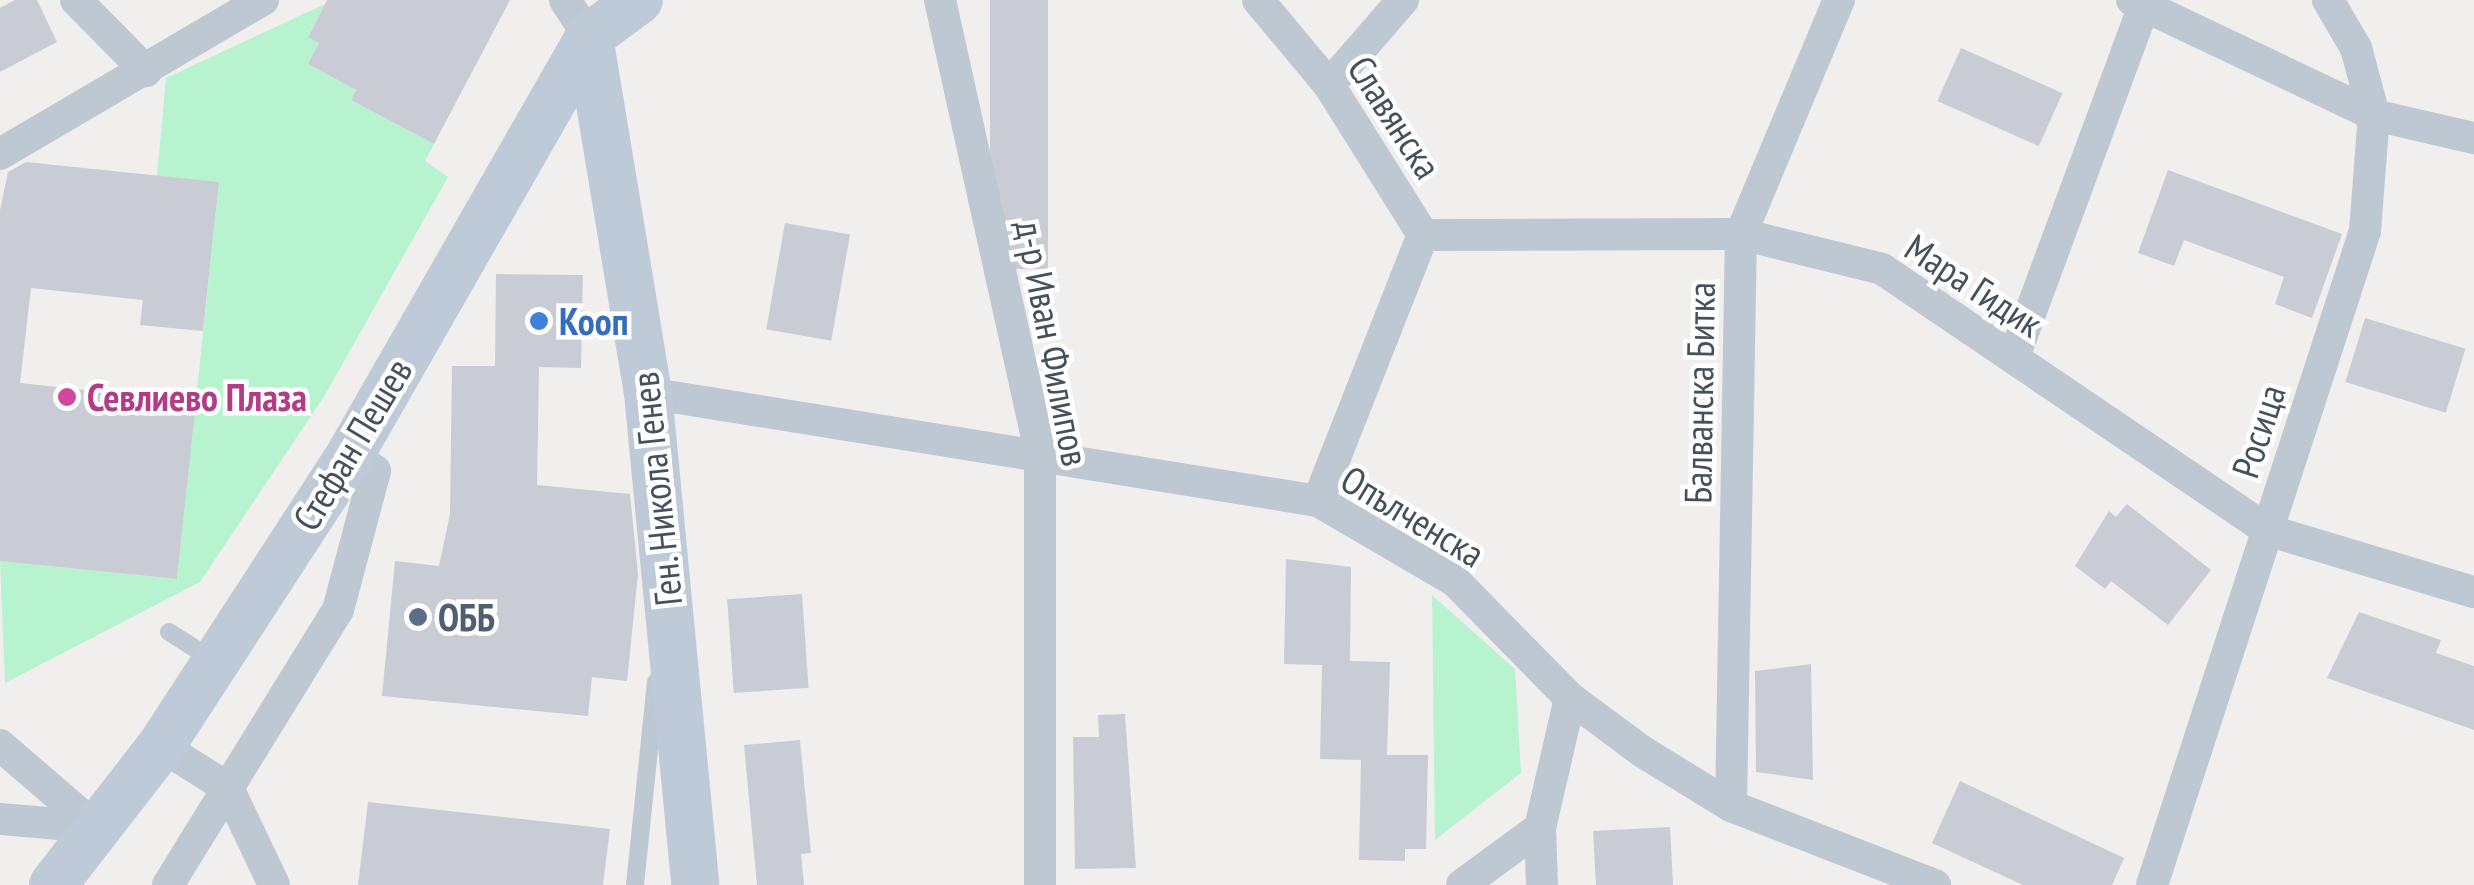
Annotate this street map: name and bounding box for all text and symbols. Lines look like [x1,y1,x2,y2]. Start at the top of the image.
street label: Славянска [1339,47,1451,187]
street label: д-р Иван Филипов [1007,216,1099,470]
street label: Мара Гидик [1897,224,2051,346]
street label: Балванска Битка [1674,282,1724,504]
place label: Кооп [559,298,628,344]
marker: Кооп [528,310,550,332]
street label: Стефан Пешев [283,350,421,538]
street label: Ген. Никола Генев [621,369,691,609]
place label: Севлиево Плаза [87,374,307,420]
street label: Росица [2222,379,2294,483]
marker: Севлиево Плаза [56,386,78,408]
street label: Опълченска [1333,456,1493,576]
place label: ОББ [438,594,495,640]
marker: ОББ [407,606,429,628]

